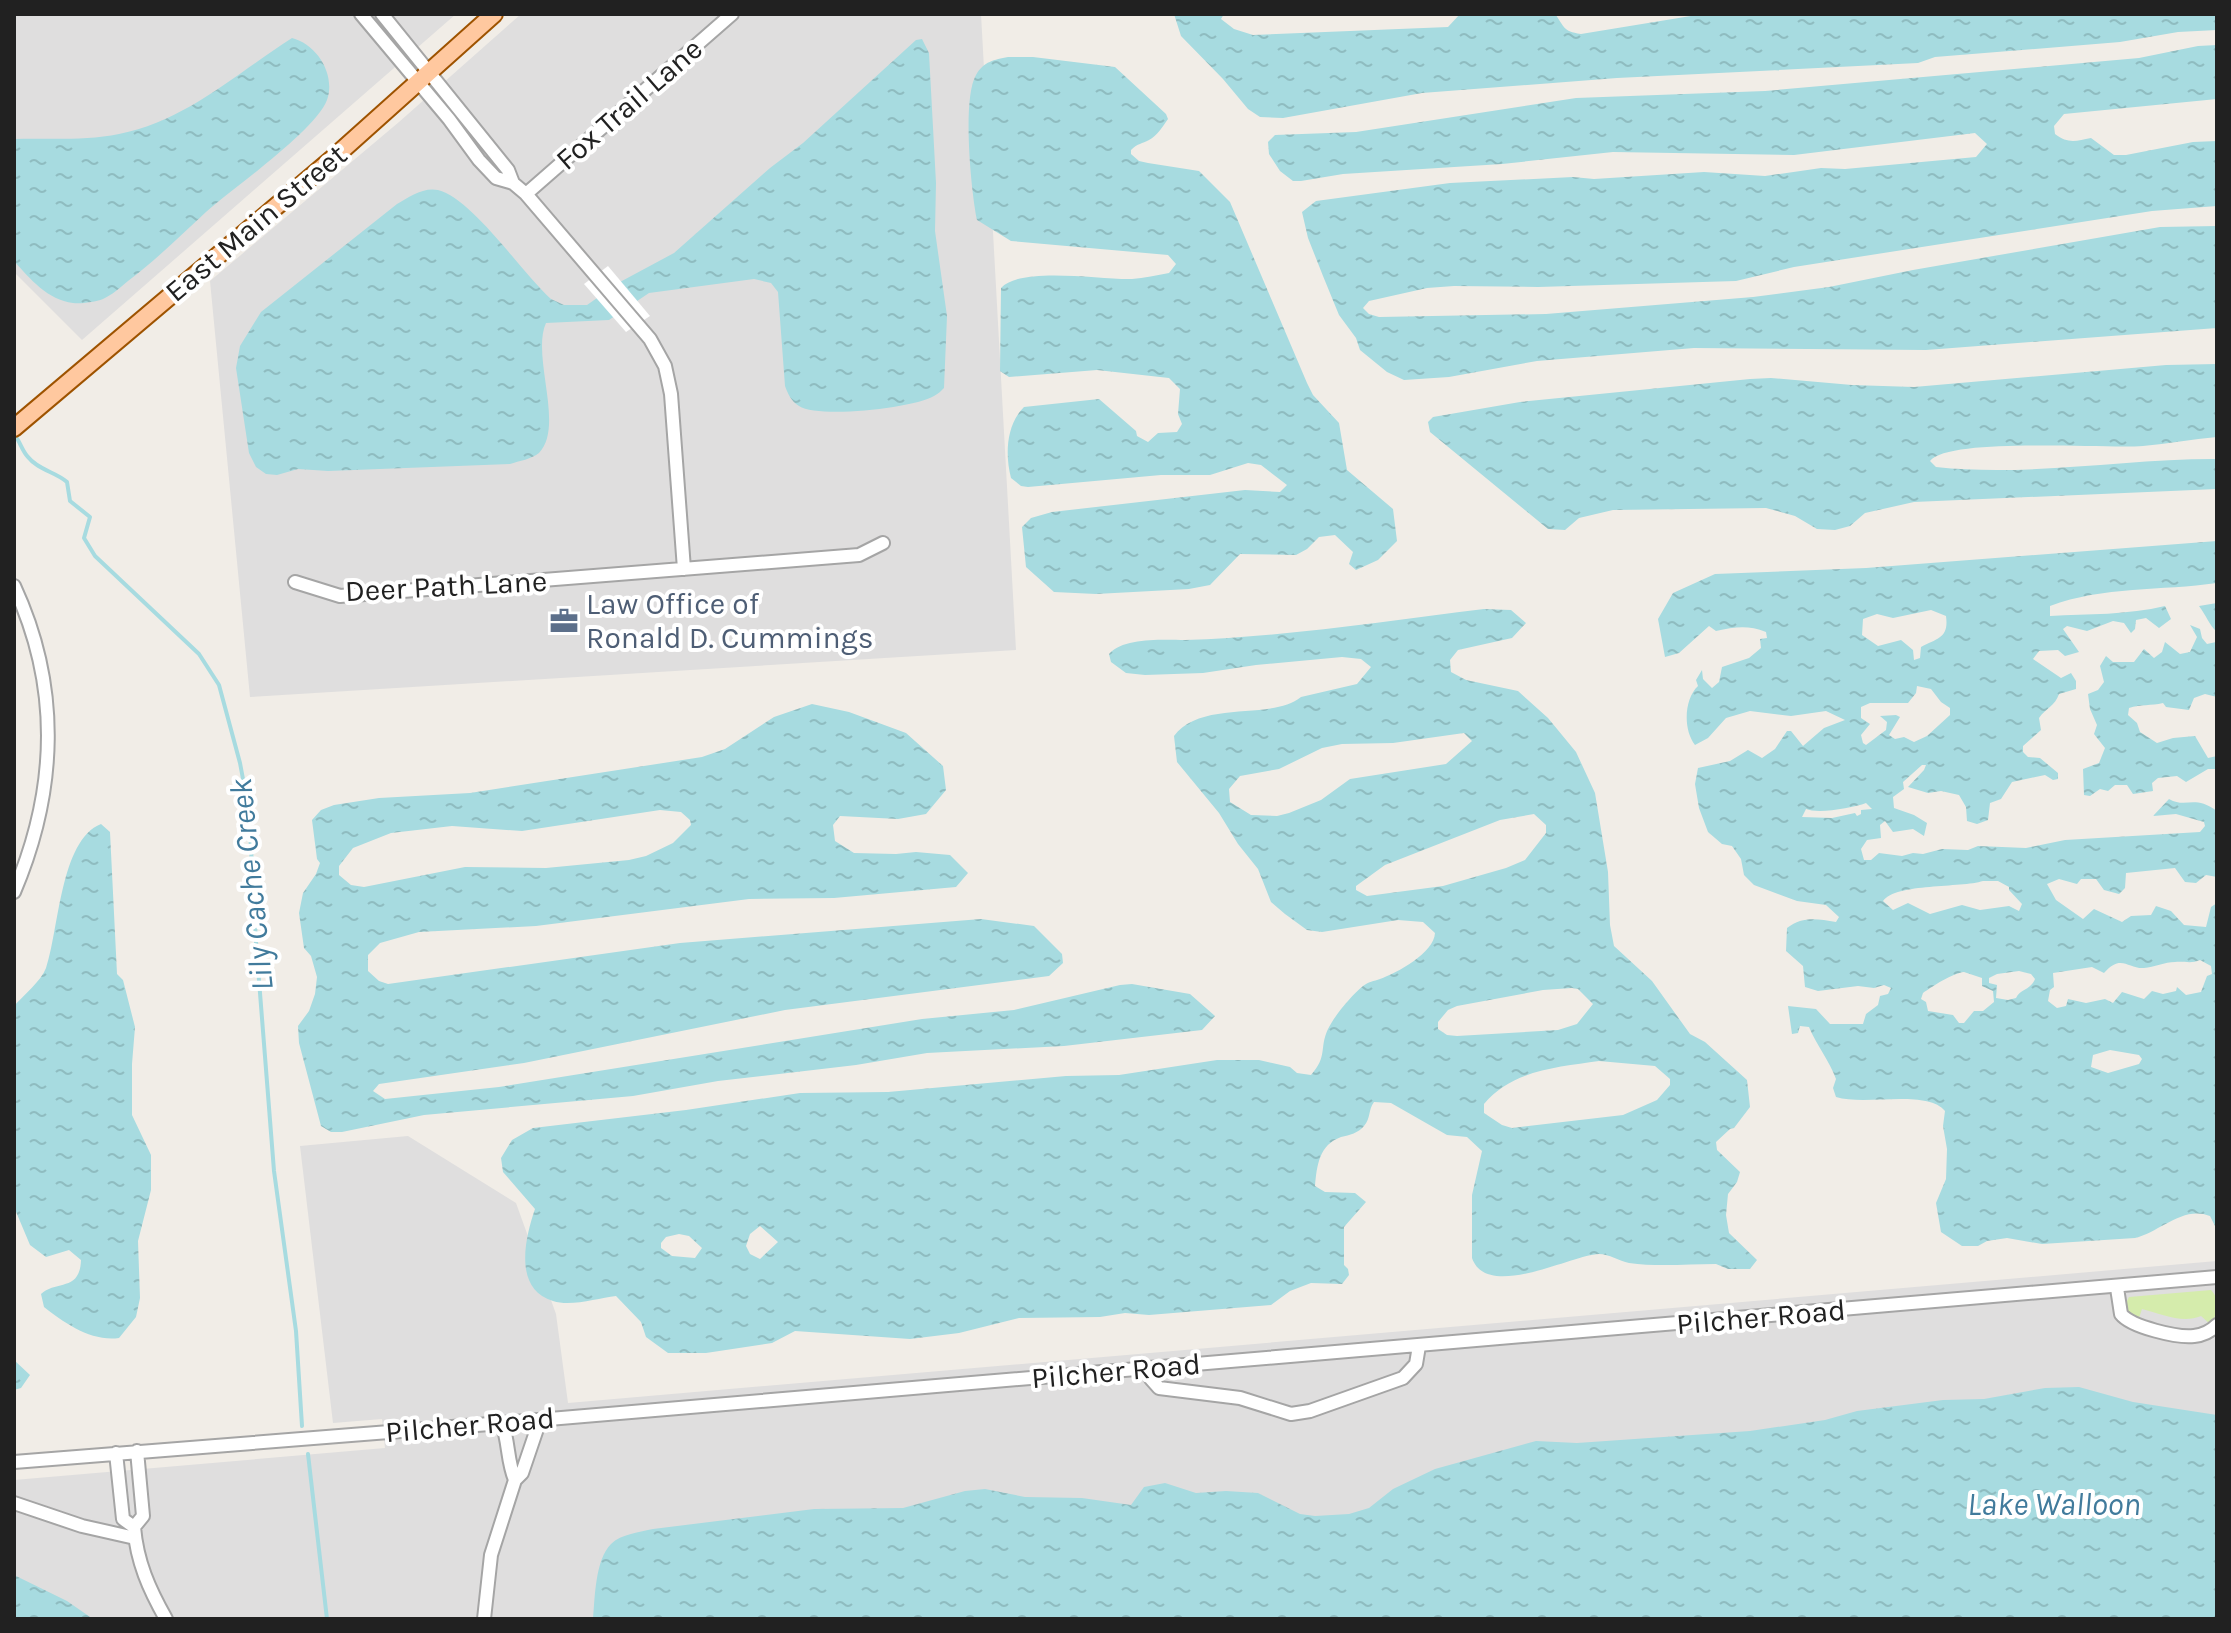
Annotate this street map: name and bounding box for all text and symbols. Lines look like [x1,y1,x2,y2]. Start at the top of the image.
street label: Fox Trail Lane [548,31,710,177]
street label: East Main Street [158,137,354,309]
street label: Deer Path Lane [344,563,548,609]
place label: Law Office of Ronald D. Cummings [586,586,873,656]
office icon: Law Office of Ronald D. Cummings [549,606,579,636]
water label: Lily Cache Creek [222,776,281,993]
street label: Pilcher Road [1675,1292,1847,1342]
street label: Pilcher Road [1030,1346,1202,1396]
street label: Pilcher Road [384,1400,556,1450]
water label: Lake Walloon [1967,1486,2141,1523]

